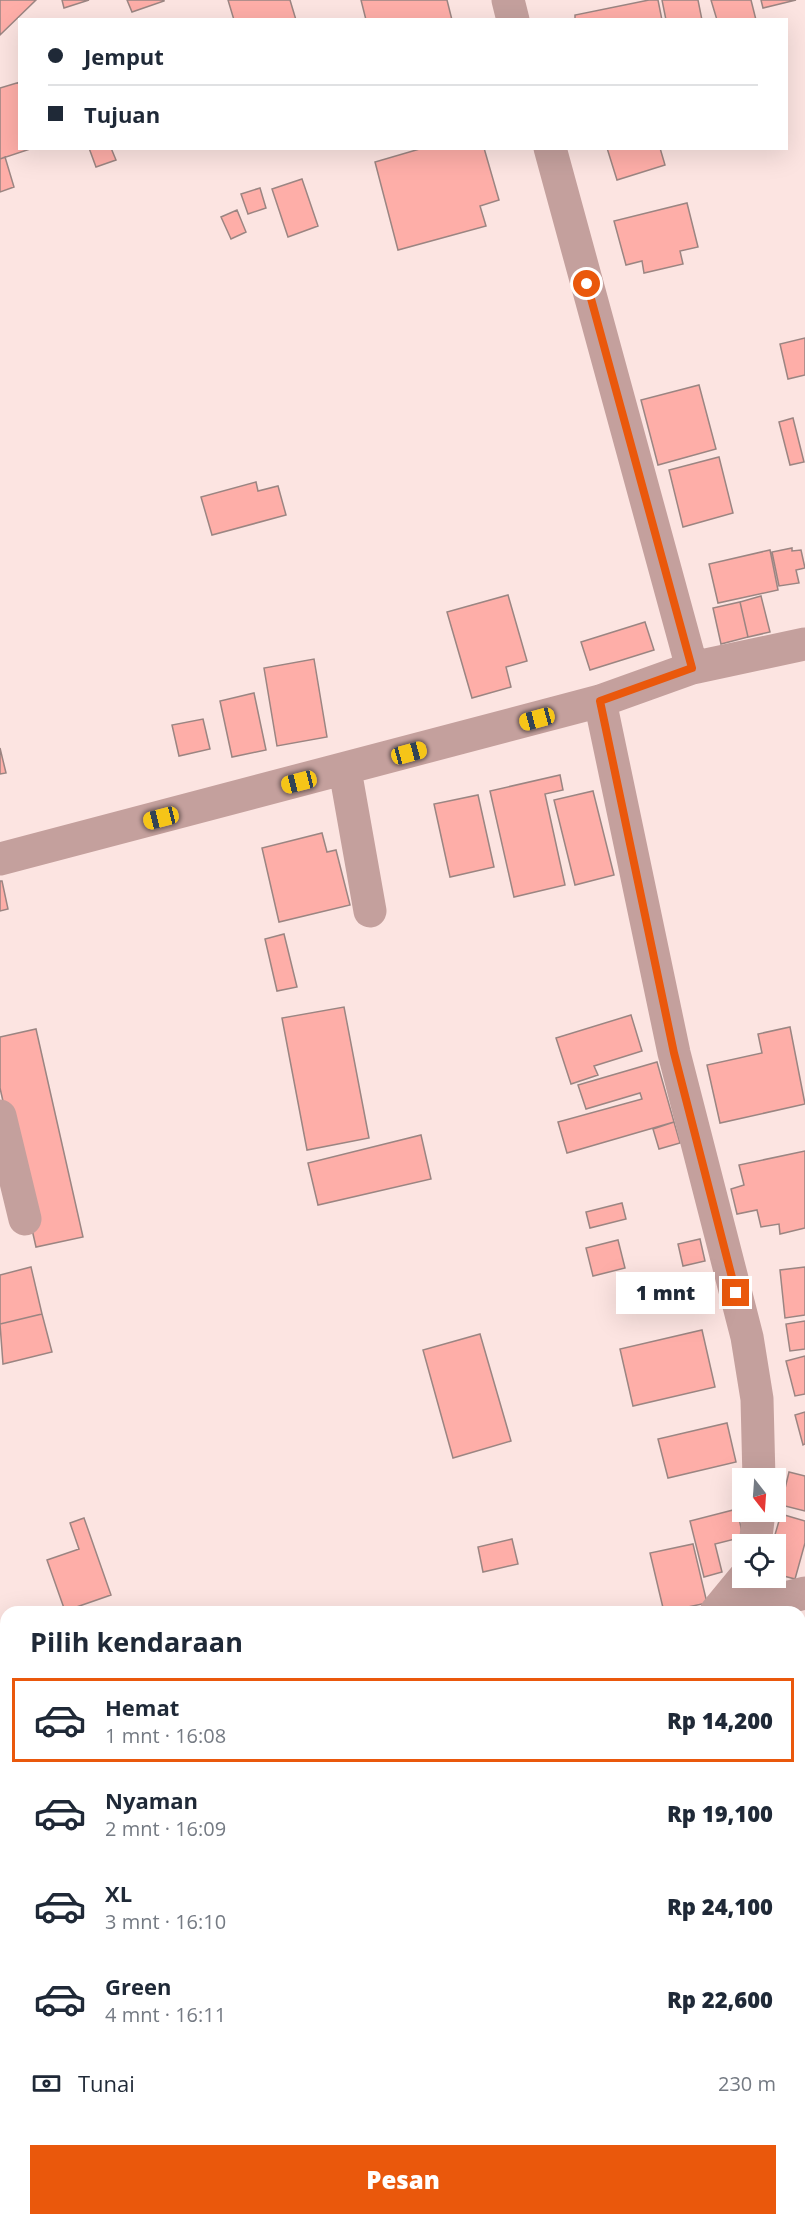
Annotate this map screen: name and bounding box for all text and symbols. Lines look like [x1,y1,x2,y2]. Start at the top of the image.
text: Jemput [84,41,164,71]
text: Tujuan [84,99,160,129]
route start [573,270,600,297]
car [517,706,557,732]
car [389,740,429,766]
car [279,769,319,795]
car [141,805,181,831]
callout: 1 mnt [616,1272,715,1314]
text: 1 mnt [636,1279,695,1306]
route end [722,1279,749,1306]
north arrow [732,1468,786,1522]
map controls [732,1468,786,1588]
button: locate [732,1534,786,1588]
text: Pilih kendaraan [30,1623,243,1660]
text: Hemat [105,1692,179,1722]
icon: car [33,1693,87,1747]
text: Rp 14,200 [667,1705,773,1735]
text: 1 mnt · 16:08 [105,1722,226,1749]
text: Nyaman [105,1785,198,1815]
icon: car [33,1786,87,1840]
text: Rp 19,100 [667,1798,773,1828]
text: 2 mnt · 16:09 [105,1815,226,1842]
text: XL [105,1878,132,1908]
icon: car [33,1879,87,1933]
text: Rp 24,100 [667,1891,773,1921]
text: 3 mnt · 16:10 [105,1908,226,1935]
text: Green [105,1971,171,2001]
icon: car [33,1972,87,2026]
text: Rp 22,600 [667,1984,773,2014]
text: 4 mnt · 16:11 [105,2001,226,2028]
icon: cash [30,2067,63,2100]
text: Tunai [78,2068,135,2098]
text: 230 m [718,2070,776,2097]
button: Pesan [30,2145,776,2214]

